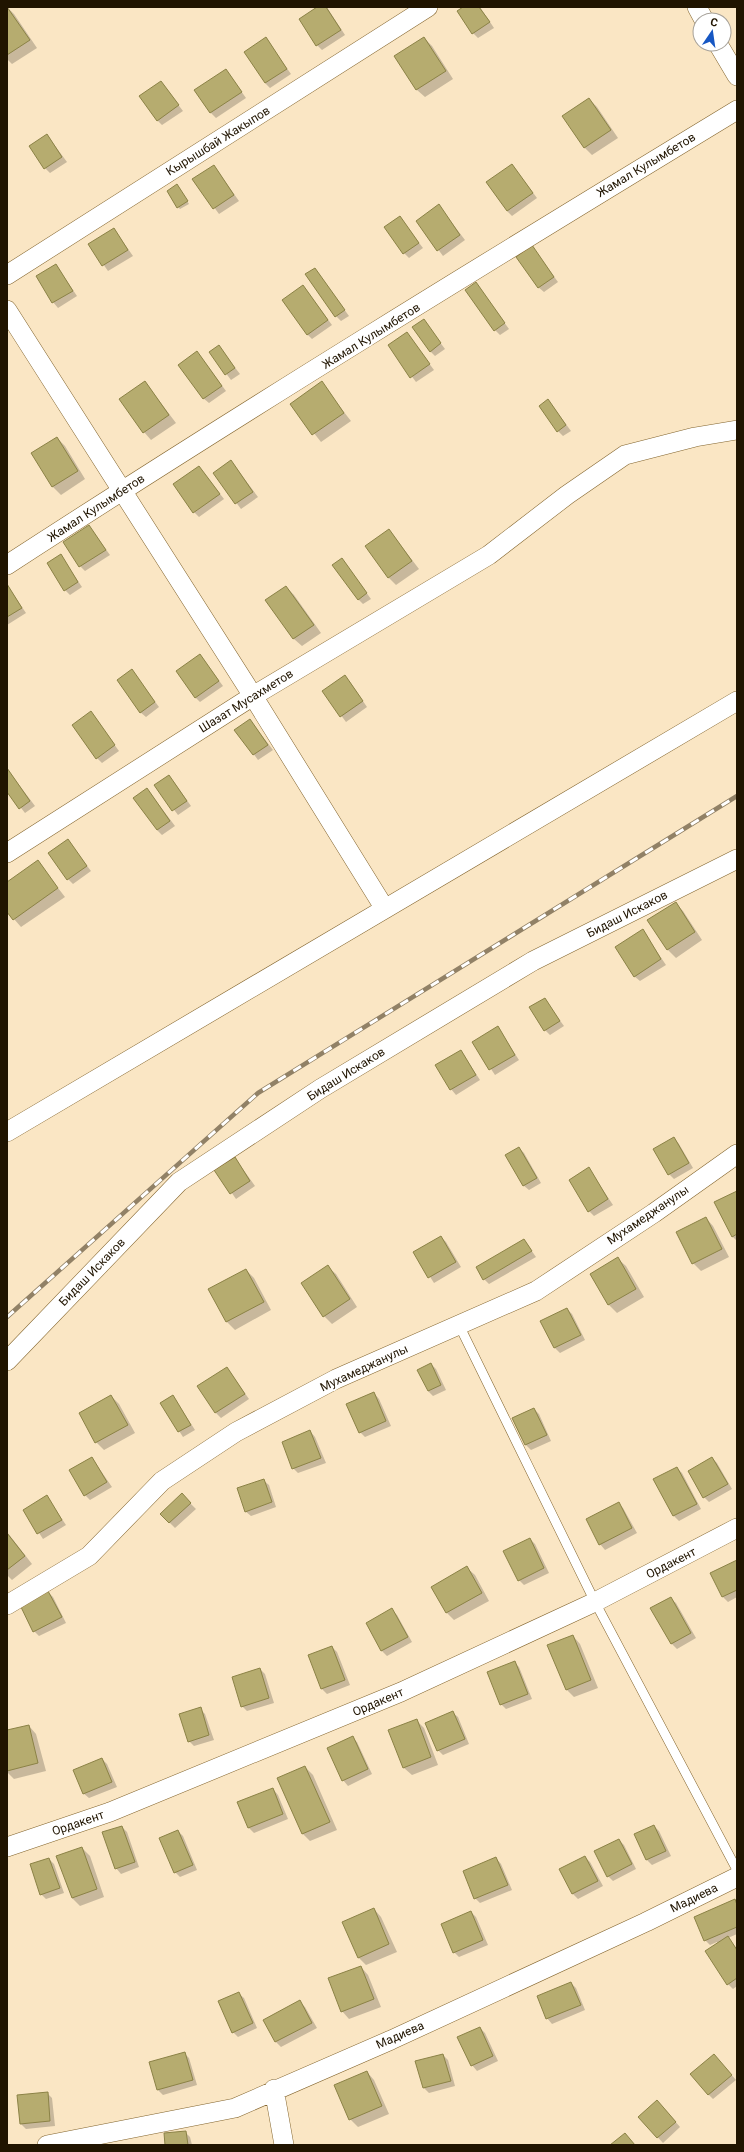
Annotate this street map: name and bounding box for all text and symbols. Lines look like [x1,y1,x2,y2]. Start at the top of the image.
north arrow [692,12,732,52]
text: С [709,16,719,30]
street label: Кырышбай Жакыпов [164,103,273,179]
street label: Жамал Кулымбетов [594,130,698,200]
street label: Жамал Кулымбетов [319,300,423,372]
street label: Жамал Кулымбетов [45,471,147,545]
street label: Шазат Мусахметов [196,666,296,736]
street label: Бидаш Искаков [584,888,670,940]
street label: Бидаш Искаков [305,1044,388,1103]
street label: Мухамеджанулы [605,1182,691,1248]
street label: Бидаш Искаков [56,1235,128,1309]
street label: Мухамеджанулы [318,1341,410,1395]
street label: Ордакент [644,1544,698,1582]
street label: Ордакент [350,1685,406,1719]
street label: Ордакент [50,1808,106,1838]
street label: Мадиева [668,1881,720,1915]
street label: Мадиева [374,2018,426,2052]

